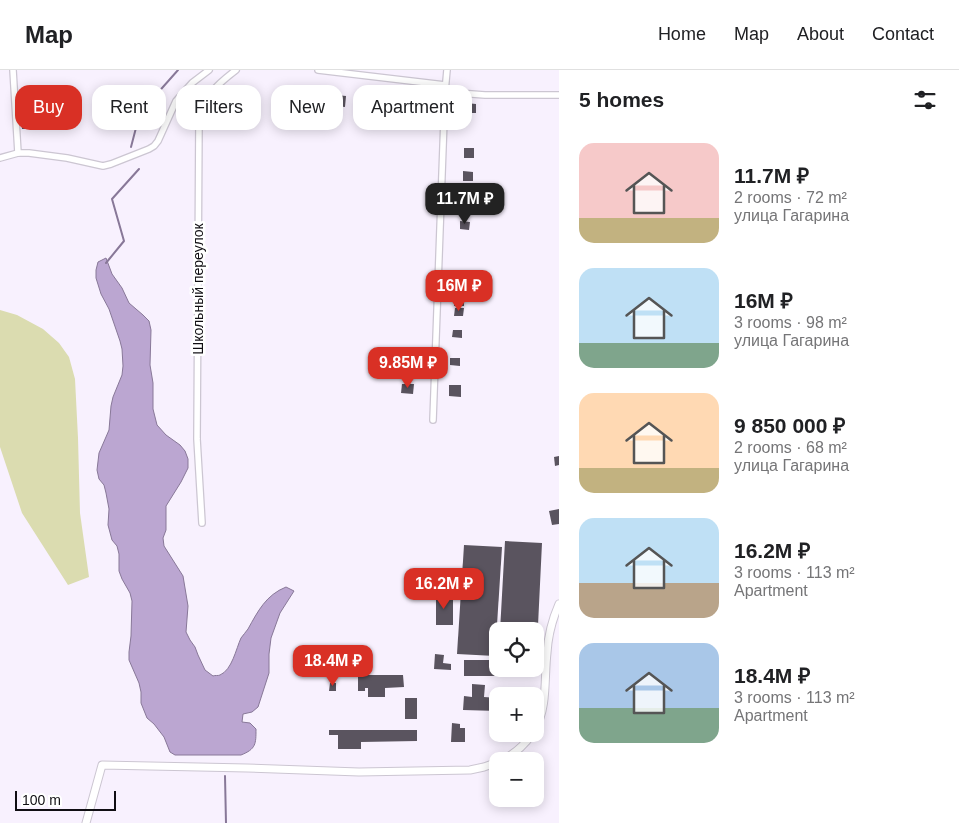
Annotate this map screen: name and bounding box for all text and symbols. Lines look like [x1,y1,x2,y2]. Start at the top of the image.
text: Map [25,21,73,48]
text: Home [658,24,706,44]
text: Map [734,24,769,44]
text: About [797,24,844,44]
text: Contact [872,24,934,44]
chip: Buy [15,85,82,130]
chip: Rent [92,85,166,130]
chip: Filters [176,85,261,130]
chip: New [271,85,343,130]
chip: Apartment [353,85,472,130]
icon: filters [911,86,939,114]
text: 5 homes [579,88,664,111]
icon: home [619,163,679,223]
text: 11.7M ₽ [734,164,809,187]
pin: 11.7M ₽ [419,182,511,225]
text: 2 rooms · 72 m² [734,189,847,206]
text: 11.7M ₽ [436,190,494,207]
text: улица Гагарина [734,207,849,224]
street label: Школьный переулок [190,222,206,355]
pin: 16M ₽ [424,270,494,312]
text: 16M ₽ [437,277,481,294]
icon: home [619,288,679,348]
text: 16M ₽ [734,289,793,312]
text: 3 rooms · 98 m² [734,314,847,331]
text: улица Гагарина [734,332,849,349]
pin: 9.85M ₽ [362,346,454,389]
text: 9.85M ₽ [379,354,437,371]
icon: home [619,413,679,473]
text: 9 850 000 ₽ [734,414,845,437]
text: 2 rooms · 68 m² [734,439,847,456]
text: улица Гагарина [734,457,849,474]
icon: home [619,538,679,598]
text: 16.2M ₽ [734,539,810,562]
text: 3 rooms · 113 m² [734,564,855,581]
pin: 16.2M ₽ [398,568,490,610]
text: 16.2M ₽ [415,575,473,592]
text: Apartment [734,582,808,599]
map controls [489,622,544,807]
button: locate [489,622,544,677]
pin: 18.4M ₽ [287,644,379,687]
text: 18.4M ₽ [304,652,362,669]
icon: home [619,663,679,723]
text: 18.4M ₽ [734,664,810,687]
button: + [489,687,544,742]
text: 3 rooms · 113 m² [734,689,855,706]
text: Apartment [734,707,808,724]
button: − [489,752,544,807]
scale bar [15,788,116,811]
text: 100 m [22,792,61,808]

